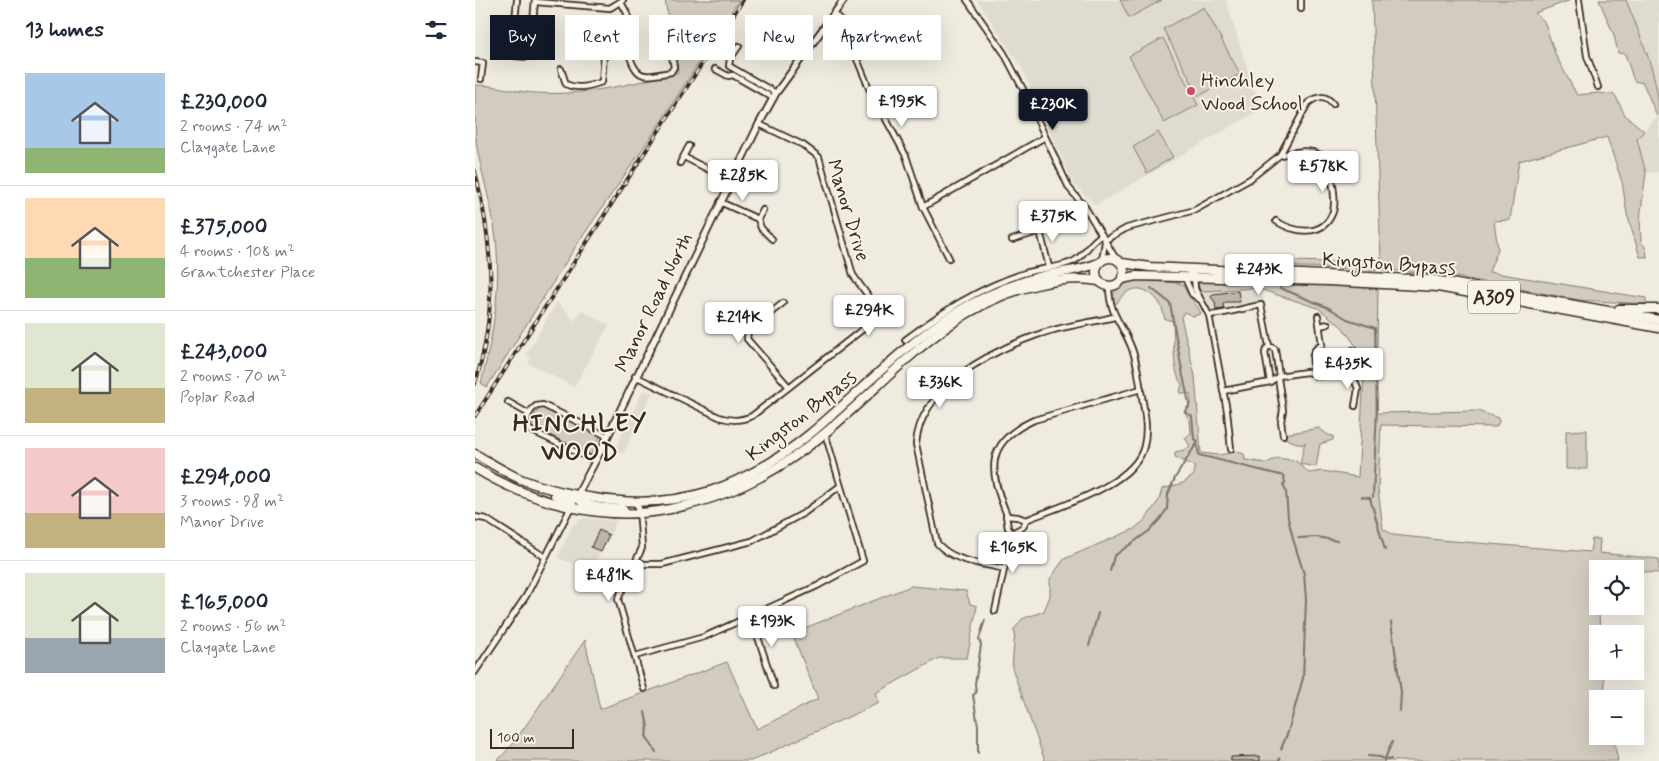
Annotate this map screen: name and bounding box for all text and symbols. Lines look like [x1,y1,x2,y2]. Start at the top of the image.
chip: Buy [490,15,555,60]
chip: Rent [565,15,639,60]
chip: Filters [649,15,735,60]
chip: New [745,15,813,60]
chip: Apartment [823,15,941,60]
text: 13 homes [25,16,104,44]
icon: filters [422,16,450,44]
place label: Hinchley Wood School [1201,68,1303,118]
marker: Hinchley Wood School [1185,85,1197,97]
pin: £195K [867,86,937,128]
text: £230,000 [180,88,267,116]
pin: £230K [1018,88,1088,131]
text: £195K [878,91,926,112]
icon: home [65,93,125,153]
text: £230K [1030,94,1076,115]
text: 2 rooms · 74 m² [180,116,288,137]
text: Claygate Lane [180,137,276,158]
pin: £578K [1288,150,1358,193]
street label: Manor Drive [819,156,876,265]
text: £578K [1299,156,1347,177]
pin: £285K [708,160,778,202]
text: £285K [719,165,767,186]
pin: £375K [1018,200,1088,243]
text: £375K [1030,206,1076,227]
text: £375,000 [180,213,267,241]
icon: home [65,218,125,278]
street label: Manor Road North [609,228,700,377]
text: 4 rooms · 108 m² [180,241,295,262]
street label: Kingston Bypass [1321,246,1457,284]
pin: £243K [1224,254,1294,296]
text: £243K [1236,259,1282,280]
text: Grantchester Place [180,262,315,283]
road number: A309 [1468,280,1520,314]
pin: £294K [834,294,904,337]
text: £294K [844,300,894,321]
pin: £214K [704,302,774,344]
text: £214K [716,307,762,328]
text: £243,000 [180,338,267,366]
icon: home [65,343,125,403]
pin: £435K [1313,348,1383,390]
text: £435K [1324,353,1372,374]
street label: Kingston Bypass [741,364,864,469]
text: 2 rooms · 70 m² [180,366,287,387]
pin: £336K [905,366,975,409]
text: £336K [918,372,962,393]
text: Poplar Road [180,387,255,408]
district label: HINCHLEY WOOD [513,408,647,470]
text: £294,000 [180,463,271,491]
icon: home [65,468,125,528]
text: 3 rooms · 98 m² [180,491,284,512]
text: Manor Drive [180,512,264,533]
pin: £165K [978,532,1048,574]
text: £165K [989,537,1037,558]
pin: £481K [574,560,644,602]
map controls [1589,560,1644,745]
button: locate [1589,560,1644,615]
text: £481K [586,565,632,586]
text: £165,000 [180,588,268,616]
icon: home [65,593,125,653]
pin: £193K [737,606,807,648]
text: £193K [749,611,795,632]
text: 2 rooms · 56 m² [180,616,287,637]
button: + [1589,625,1644,680]
text: Claygate Lane [180,637,276,658]
button: − [1589,690,1644,745]
scale bar [490,726,574,749]
text: 100 m [497,729,535,747]

